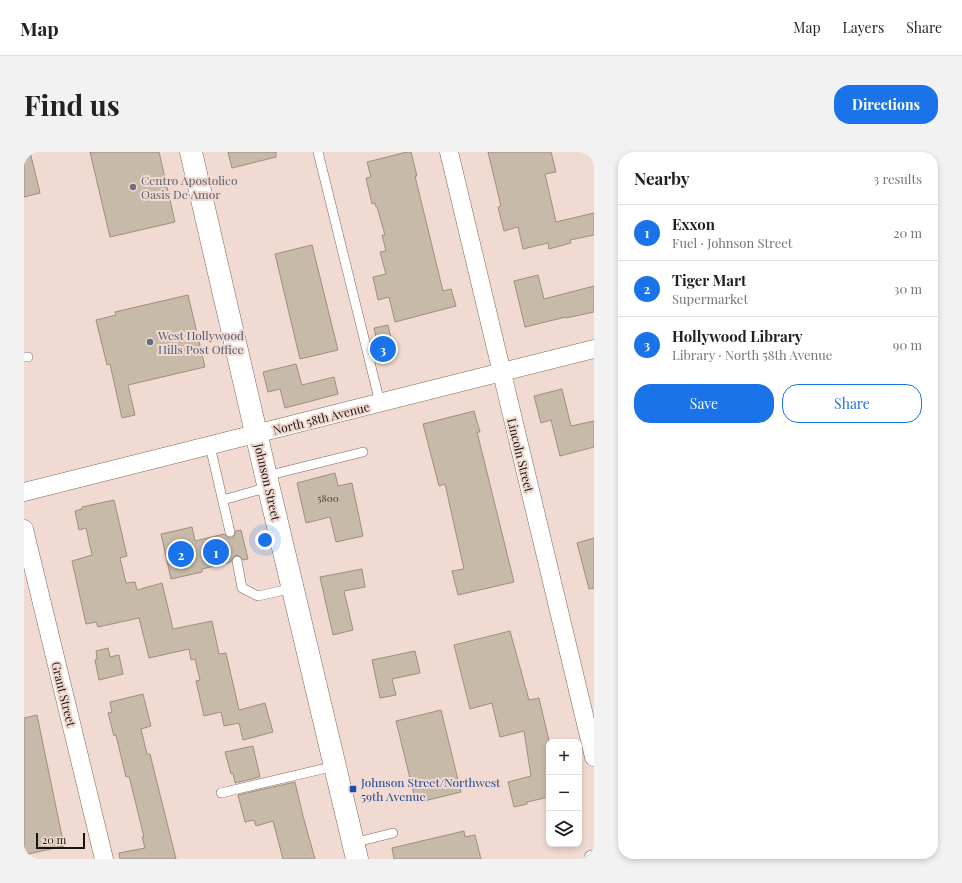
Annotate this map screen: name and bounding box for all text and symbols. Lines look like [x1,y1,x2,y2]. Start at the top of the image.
text: Map [20,15,59,41]
text: Map [793,18,821,37]
text: Layers [843,18,884,37]
text: Share [906,18,942,37]
button: Directions [834,85,938,124]
text: Find us [24,86,120,123]
text: Nearby [634,167,689,189]
text: 3 results [873,170,922,187]
place label: Centro Apostolico Oasis De Amor [141,172,238,202]
marker: Centro Apostolico Oasis De Amor [128,182,138,192]
text: Exxon [672,214,715,234]
text: 1 [645,224,649,241]
text: 20 m [893,224,922,241]
text: Fuel · Johnson Street [672,234,792,251]
text: Tiger Mart [672,270,746,290]
text: 2 [644,280,650,297]
text: 30 m [894,280,922,297]
text: Supermarket [672,290,748,307]
text: Hollywood Library [672,326,802,346]
place label: West Hollywood Hills Post Office [157,327,244,357]
pin: 3 [370,334,396,364]
text: 3 [644,336,650,353]
text: 90 m [893,336,922,353]
marker: West Hollywood Hills Post Office [145,337,155,347]
text: Library · North 58th Avenue [672,346,832,363]
button: Save [634,384,774,423]
button: Share [782,384,922,423]
street label: North 58th Avenue [271,398,371,438]
street label: Lincoln Street [504,416,538,494]
street label: Johnson Street [251,441,285,523]
house number: 5800 [317,491,339,505]
your location [255,530,275,550]
pin: 1 [203,537,229,567]
pin: 2 [168,539,194,569]
street label: Grant Street [48,660,80,729]
map controls [546,739,582,847]
button: + [546,739,582,775]
place label: Johnson Street/Northwest 59th Avenue [360,774,501,804]
button: − [546,775,582,811]
marker: Johnson Street/Northwest 59th Avenue [348,784,358,794]
button: layers [546,811,582,847]
scale bar [36,831,85,850]
text: 20 m [42,832,66,847]

